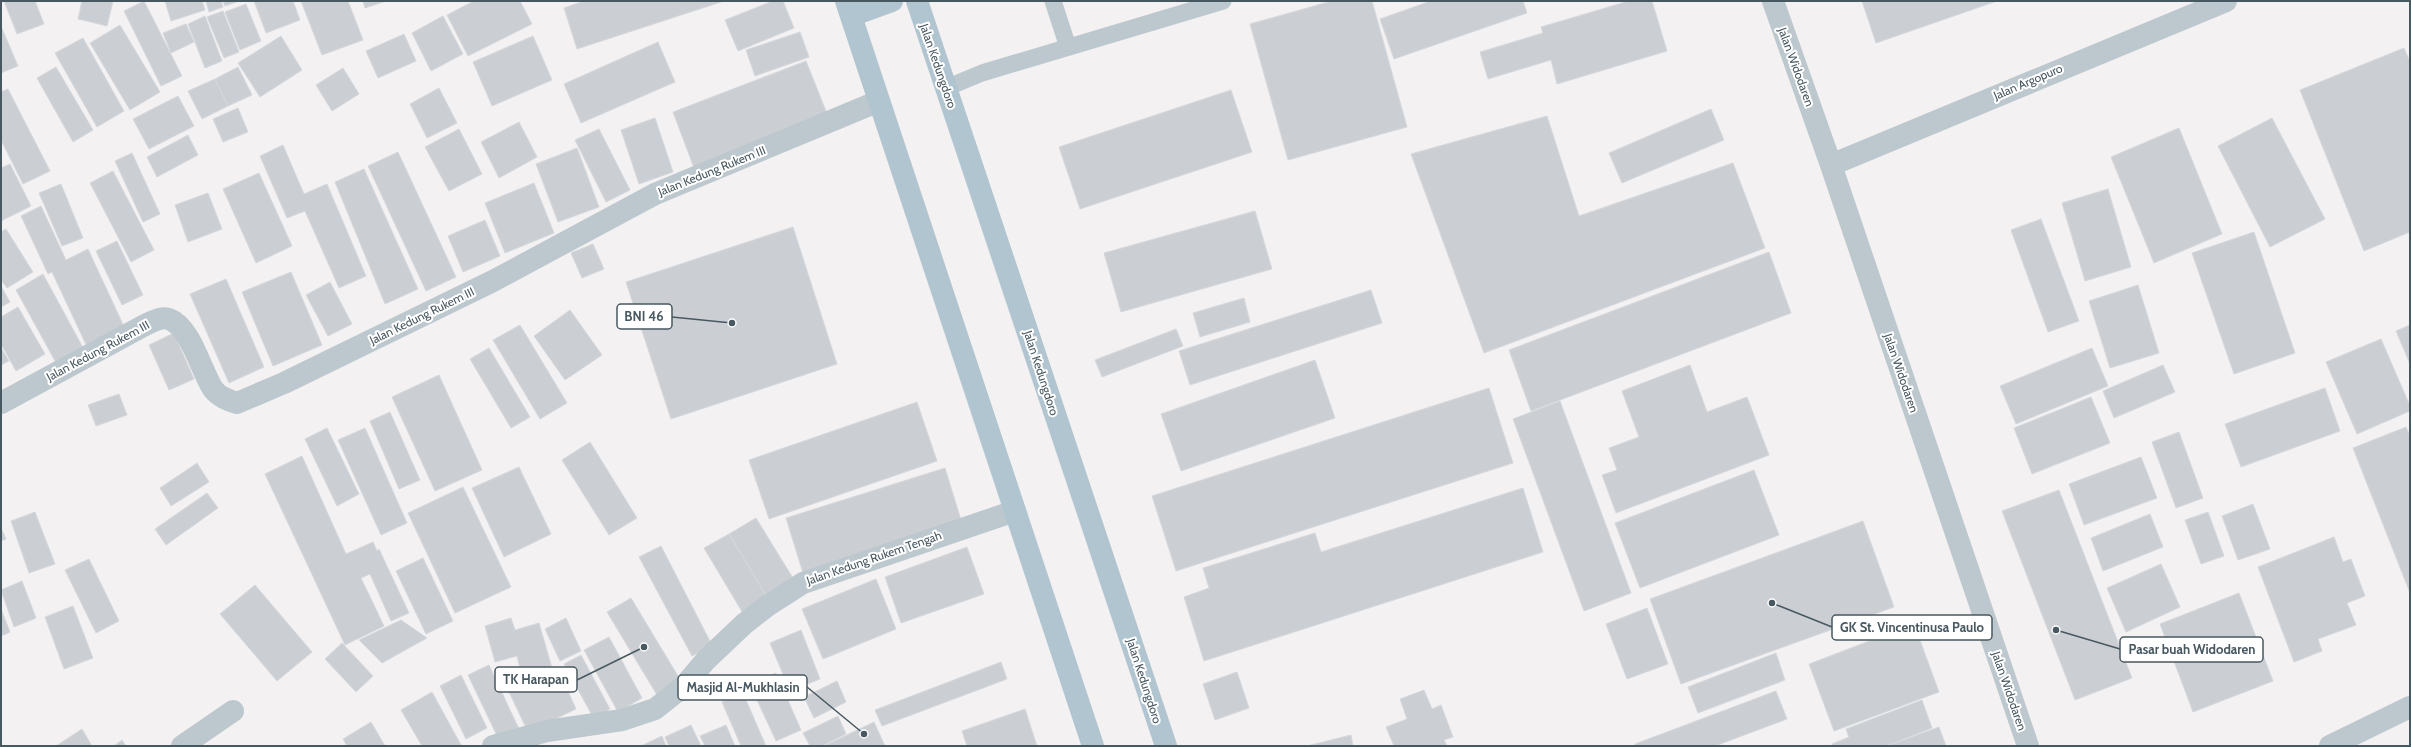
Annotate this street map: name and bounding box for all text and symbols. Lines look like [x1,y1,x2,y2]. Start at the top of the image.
street label: Jalan Kedungdoro [917,21,960,110]
street label: Jalan Widodaren [1775,24,1818,109]
street label: Jalan Argopuro [1990,60,2065,103]
street label: Jalan Kedung Rukem III [655,142,768,199]
street label: Jalan Kedung Rukem III [366,284,477,348]
callout: BNI 46 [617,304,672,329]
text: BNI 46 [624,308,664,324]
street label: Jalan Kedung Rukem III [43,317,152,385]
street label: Jalan Kedungdoro [1020,328,1062,418]
street label: Jalan Widodaren [1881,330,1922,415]
street label: Jalan Kedung Rukem Tengah [803,527,943,588]
callout: GK St. Vincentinusa Paulo [1832,615,1992,640]
text: GK St. Vincentinusa Paulo [1840,619,1985,635]
street label: Jalan Kedungdoro [1123,636,1165,726]
callout: Pasar buah Widodaren [2120,637,2263,662]
text: Pasar buah Widodaren [2129,641,2255,657]
street label: Jalan Widodaren [1989,648,2030,733]
callout: TK Harapan [495,667,577,692]
text: TK Harapan [503,671,569,687]
callout: Masjid Al-Mukhlasin [678,675,807,700]
text: Masjid Al-Mukhlasin [686,679,800,695]

